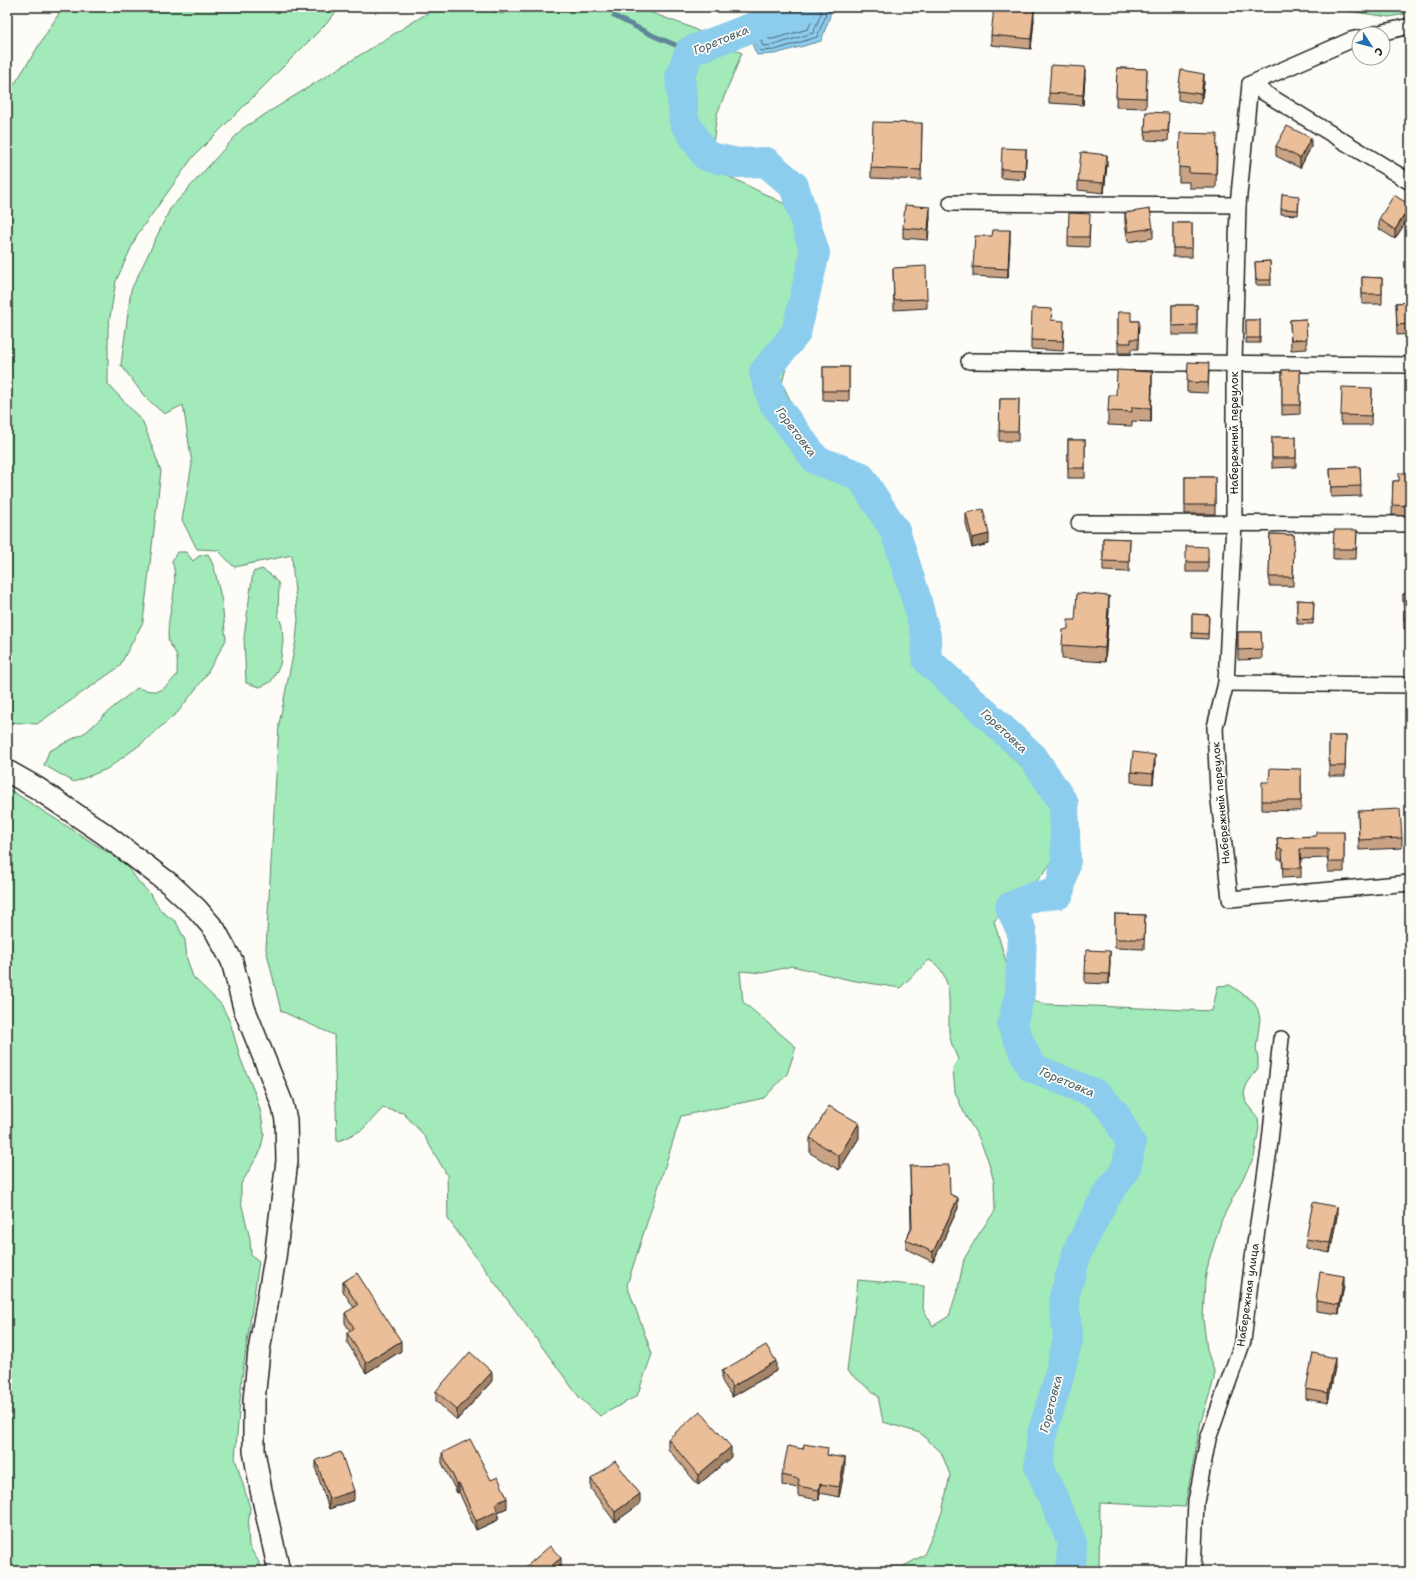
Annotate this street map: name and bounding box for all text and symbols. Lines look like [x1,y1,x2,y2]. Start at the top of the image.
water label: Горетовка [691,22,751,58]
north arrow [1351,26,1391,66]
text: С [1370,44,1387,59]
street label: Набережный переулок [1227,371,1242,495]
water label: Горетовка [772,404,820,460]
water label: Горетовка [977,705,1031,757]
street label: Набережный переулок [1208,741,1234,865]
water label: Горетовка [1037,1063,1097,1101]
street label: Набережная улица [1233,1242,1263,1348]
water label: Горетовка [1036,1374,1066,1434]

